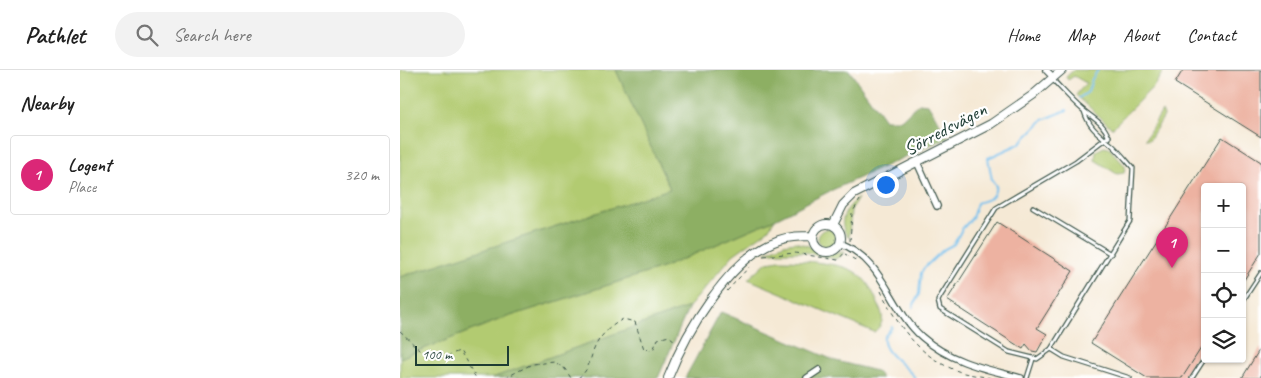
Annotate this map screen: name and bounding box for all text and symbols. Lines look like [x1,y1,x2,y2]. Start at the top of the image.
search box [115,12,465,57]
text: Pathlet [25,20,85,50]
icon: search [133,21,161,49]
text: Search here [173,23,251,47]
text: Home [1007,24,1040,46]
text: Map [1068,24,1095,46]
text: About [1123,24,1159,46]
text: Contact [1187,24,1236,46]
text: Nearby [20,90,73,116]
street label: Sörredsvägen [899,96,992,161]
text: Logent [68,153,111,177]
text: 1 [33,165,41,185]
text: 320 m [345,165,379,185]
your location [873,172,899,198]
text: Place [68,177,96,197]
map controls [1201,183,1246,363]
button: + [1201,183,1246,228]
pin: 1 [1156,227,1188,268]
button: − [1201,228,1246,273]
button: locate [1201,273,1246,318]
button: layers [1201,318,1246,363]
scale bar [415,343,509,366]
text: 100 m [422,346,452,363]

